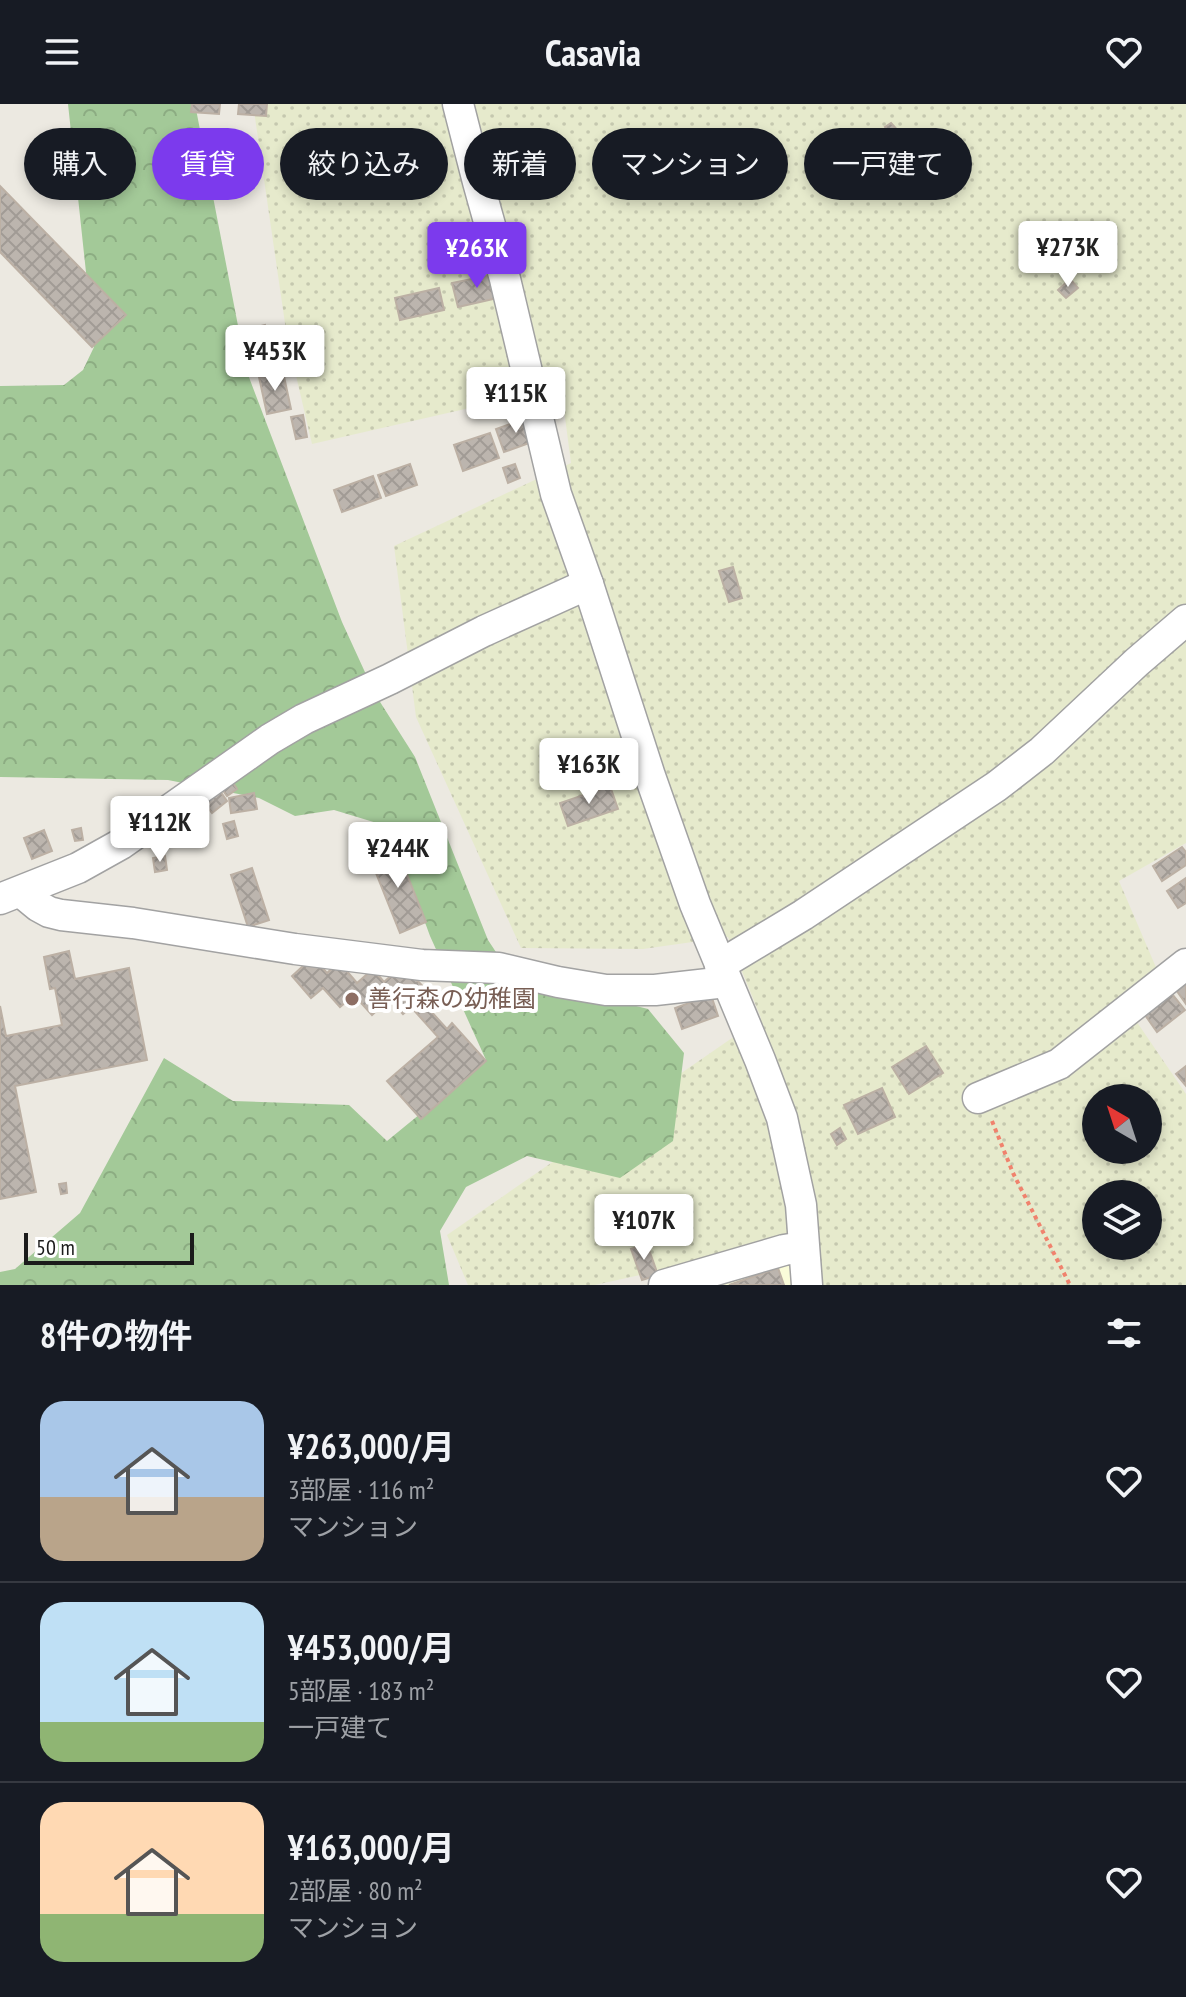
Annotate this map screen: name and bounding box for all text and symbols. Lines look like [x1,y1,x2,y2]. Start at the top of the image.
text: Casavia [545,29,641,76]
icon: menu [40,30,84,74]
icon: heart [1102,30,1146,74]
chip: 購入 [24,128,136,200]
chip: 賃貸 [152,128,264,200]
chip: 絞り込み [280,128,448,200]
chip: 新着 [464,128,576,200]
chip: マンション [592,128,788,200]
chip: 一戸建て [804,128,972,200]
pin: ¥273K [1012,221,1124,289]
pin: ¥263K [421,222,533,290]
text: ¥273K [1036,230,1100,263]
text: ¥263K [445,231,509,264]
pin: ¥453K [219,325,331,393]
text: ¥453K [243,334,307,367]
pin: ¥115K [460,367,572,435]
text: ¥115K [484,376,548,409]
pin: ¥163K [533,738,645,806]
text: ¥163K [557,747,621,780]
pin: ¥112K [104,796,216,864]
text: ¥112K [128,805,192,838]
pin: ¥244K [342,822,454,890]
text: ¥244K [366,831,430,864]
place label: 善行森の幼稚園 [368,983,536,1014]
marker: 善行森の幼稚園 [343,990,361,1008]
north arrow [1082,1084,1162,1164]
map controls [1082,1084,1162,1260]
button: layers [1082,1180,1162,1260]
pin: ¥107K [588,1194,700,1262]
text: ¥107K [612,1203,676,1236]
scale bar [24,1229,194,1265]
text: 50 m [36,1233,75,1261]
icon: filters [1102,1311,1146,1355]
text: 8件の物件 [40,1313,192,1357]
text: ¥263,000/月 [288,1424,455,1468]
icon: home [104,1433,200,1529]
icon: heart [1102,1459,1146,1503]
text: 3部屋 · 116 m² [288,1473,434,1506]
text: マンション [288,1510,418,1543]
text: ¥453,000/月 [288,1625,455,1669]
icon: home [104,1634,200,1730]
icon: heart [1102,1660,1146,1704]
text: 5部屋 · 183 m² [288,1674,434,1707]
text: 一戸建て [288,1711,392,1744]
text: ¥163,000/月 [288,1825,455,1869]
icon: home [104,1834,200,1930]
icon: heart [1102,1860,1146,1904]
text: 2部屋 · 80 m² [288,1874,423,1907]
text: マンション [288,1911,418,1944]

